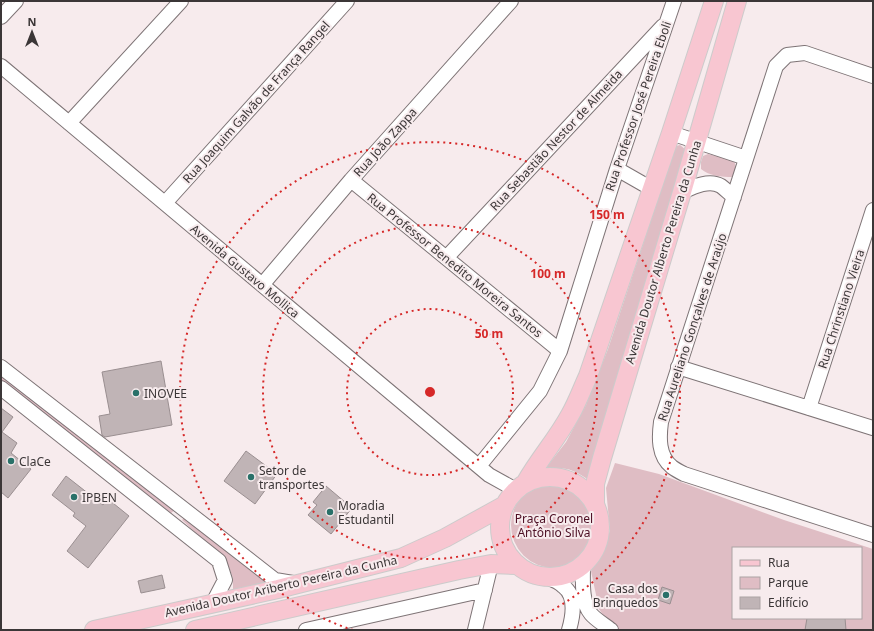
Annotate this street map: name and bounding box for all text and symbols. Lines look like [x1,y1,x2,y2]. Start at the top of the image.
north arrow [12,12,52,52]
text: N [28,14,36,29]
street label: Rua Joaquim Galvão de França Rangel [178,17,334,187]
street label: Rua Professor José Pereira Eboli [601,19,675,193]
street label: Rua Sebastião Nestor de Almeida [486,66,626,214]
street label: Rua João Zappa [349,104,421,180]
street label: Avenida Doutor Alberto Pereira da Cunha [621,138,705,366]
street label: Rua Professor Benedito Moreira Santos [364,189,546,341]
text: 150 m [589,206,625,223]
street label: Avenida Gustavo Mollica [187,220,303,322]
street label: Rua Aureliano Gonçalves de Araújo [653,231,731,423]
street label: Rua Chrinstiano Vieira [814,247,868,371]
text: 100 m [530,265,566,282]
text: 50 m [475,325,503,342]
place label: INOVEE [144,385,187,402]
centre of rings [423,385,437,399]
marker: INOVEE [131,388,141,398]
place label: ClaCe [19,453,51,470]
marker: ClaCe [6,456,16,466]
place label: Setor de transportes [259,462,325,493]
marker: Setor de transportes [246,472,256,482]
place label: IPBEN [82,489,117,506]
marker: IPBEN [69,492,79,502]
place label: Moradia Estudantil [338,497,394,528]
marker: Moradia Estudantil [325,507,335,517]
park label: Praça Coronel Antônio Silva [515,510,593,541]
legend [732,547,862,619]
street label: Avenida Doutor Ariberto Pereira da Cunha [163,551,399,621]
text: Rua [768,554,790,571]
text: Parque [768,574,809,591]
place label: Casa dos Brinquedos [593,580,658,611]
marker: Casa dos Brinquedos [661,590,671,600]
text: Edifício [768,594,809,611]

